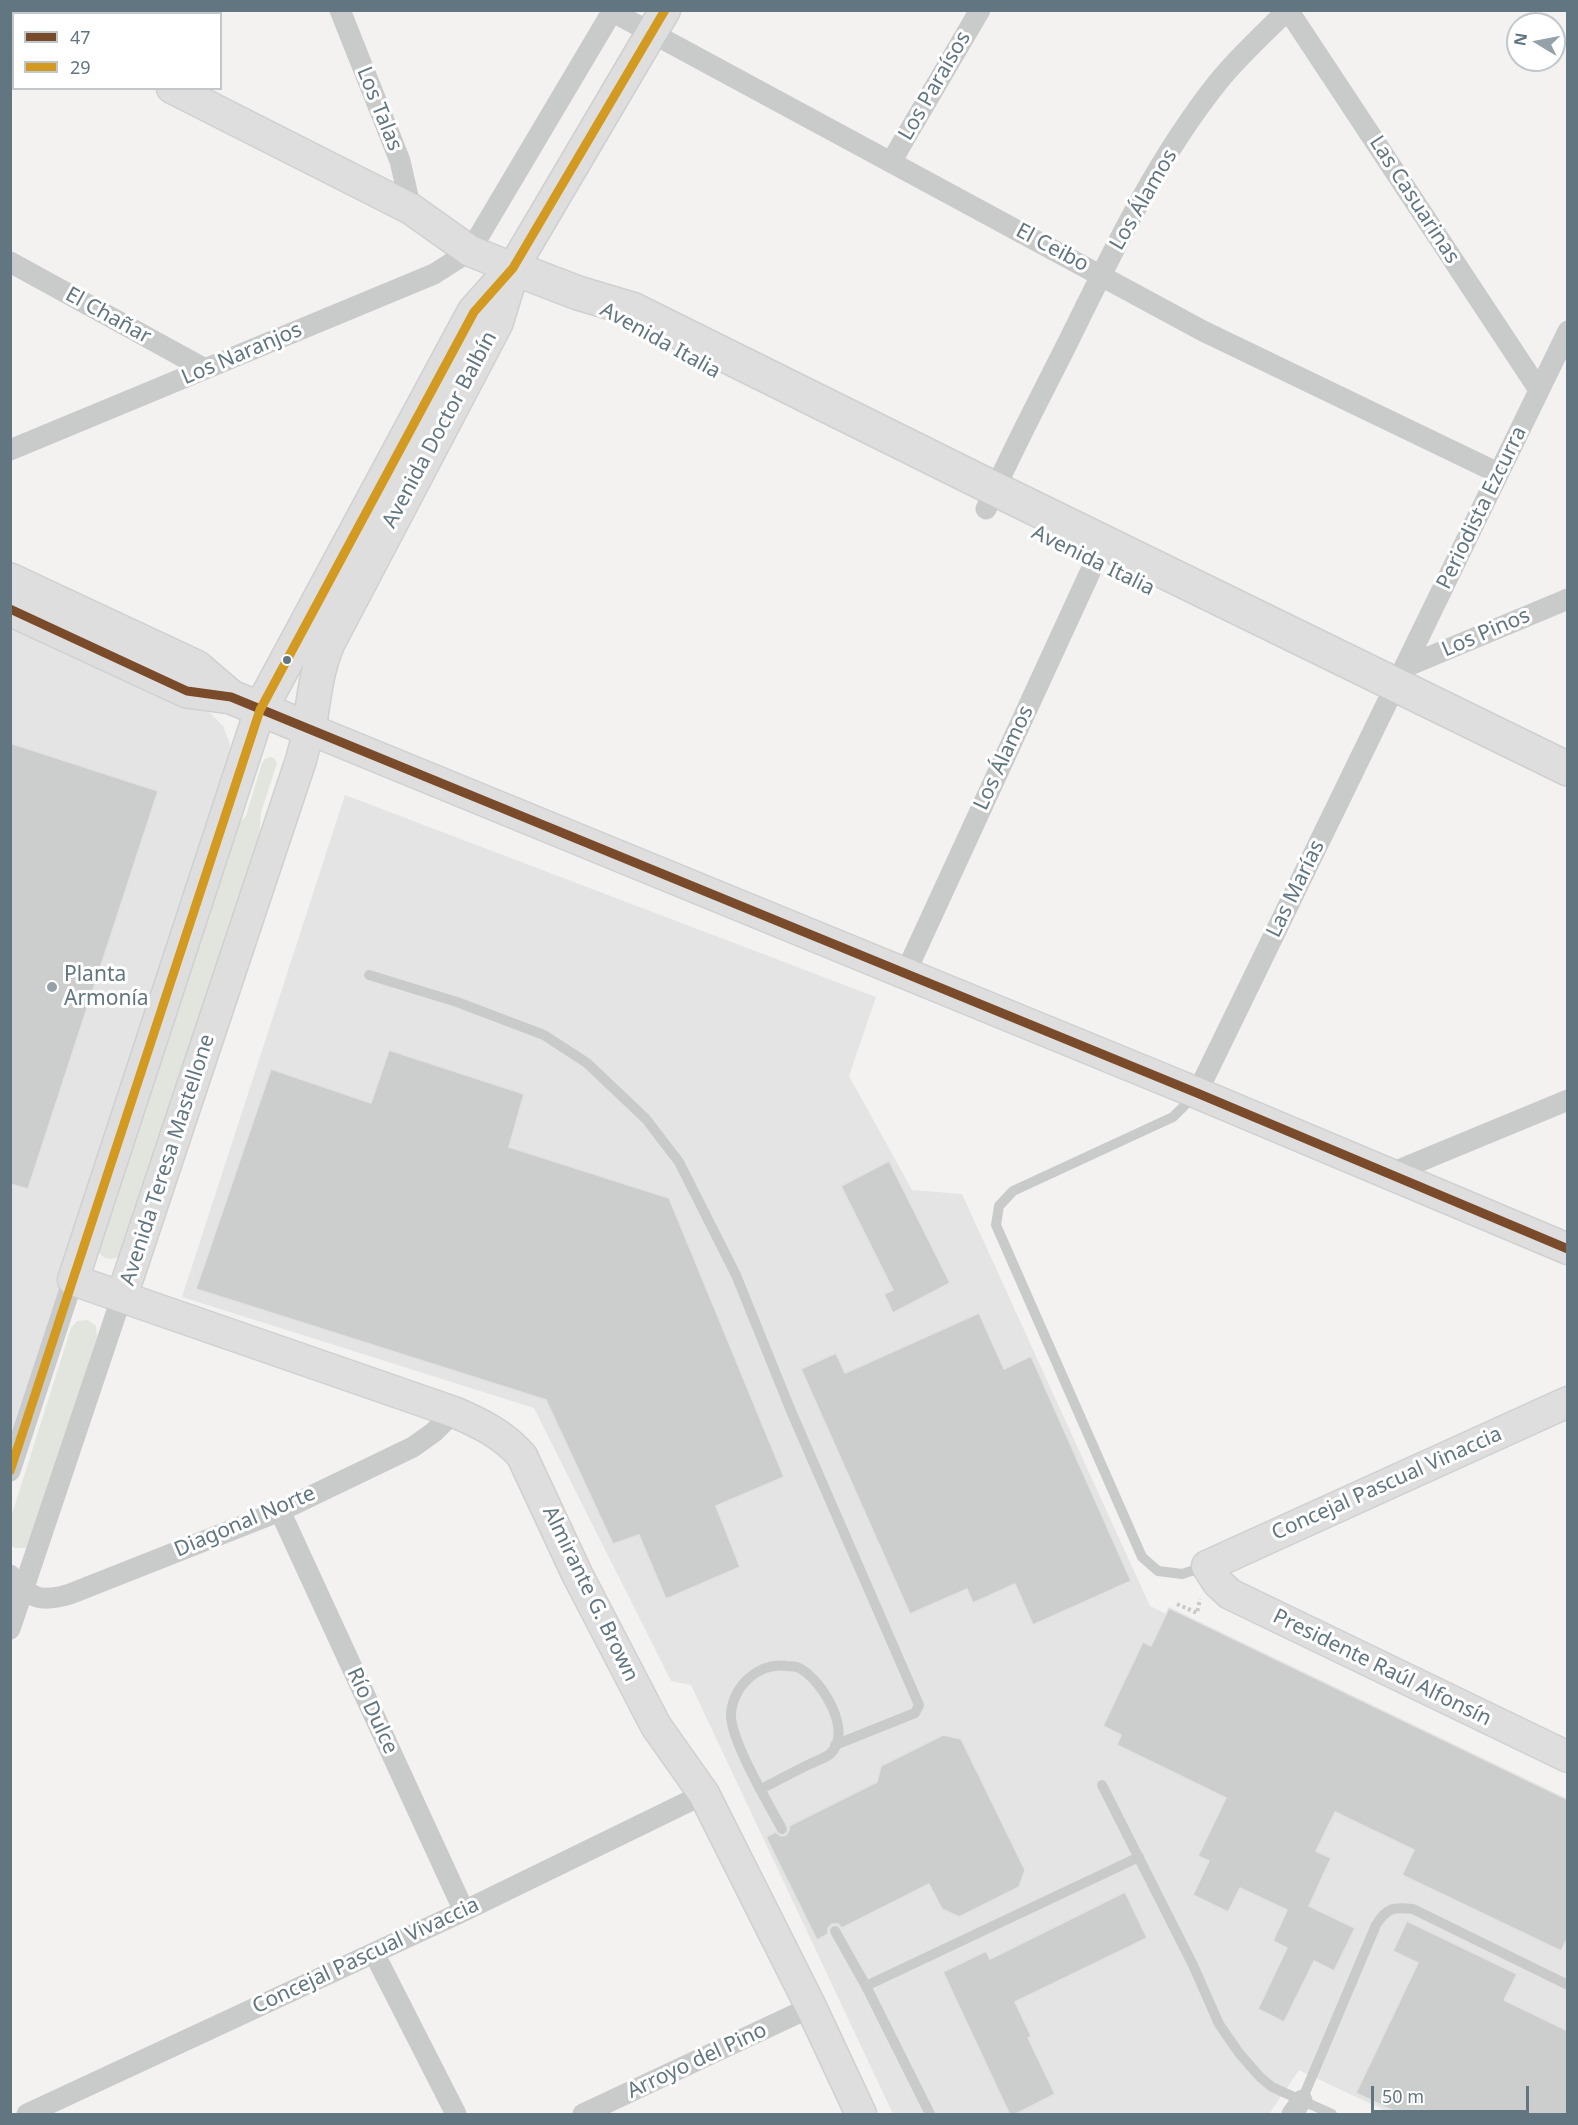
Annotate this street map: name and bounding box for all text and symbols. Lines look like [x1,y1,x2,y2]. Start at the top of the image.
legend [12,12,222,90]
north arrow [1506,12,1566,72]
text: 47 [70,25,91,49]
street label: Los Paraísos [894,27,976,145]
text: N [1508,31,1532,48]
text: 29 [70,55,91,79]
street label: Los Talas [351,63,407,155]
street label: Las Casuarinas [1363,131,1465,269]
street label: Los Álamos [1105,145,1183,255]
street label: El Ceibo [1011,218,1093,278]
street label: El Chañar [61,282,155,350]
street label: Avenida Italia [595,298,725,384]
street label: Los Naranjos [178,317,306,391]
street label: Avenida Doctor Balbín [377,327,503,533]
street label: Periodista Ezcurra [1432,423,1532,593]
street label: Avenida Italia [1027,520,1159,602]
street label: Los Pinos [1438,603,1534,663]
unlabelled marker [281,654,293,666]
street label: Los Álamos [969,702,1039,814]
street label: Las Marías [1262,836,1330,942]
place label: Planta Armonía [64,962,149,1012]
marker: Planta Armonía [45,980,59,994]
street label: Avenida Teresa Mastellone [115,1031,221,1289]
street label: Concejal Pascual Vinaccia [1268,1422,1506,1546]
street label: Diagonal Norte [171,1481,319,1563]
street label: Almirante G. Brown [537,1502,643,1686]
street label: Presidente Raúl Alfonsín [1269,1604,1495,1732]
street label: Río Dulce [341,1664,403,1758]
street label: Concejal Pascual Vivaccia [249,1892,483,2020]
street label: Arroyo del Pino [623,2018,771,2104]
scale bar [1374,2074,1532,2112]
text: 50 m [1382,2084,1424,2108]

